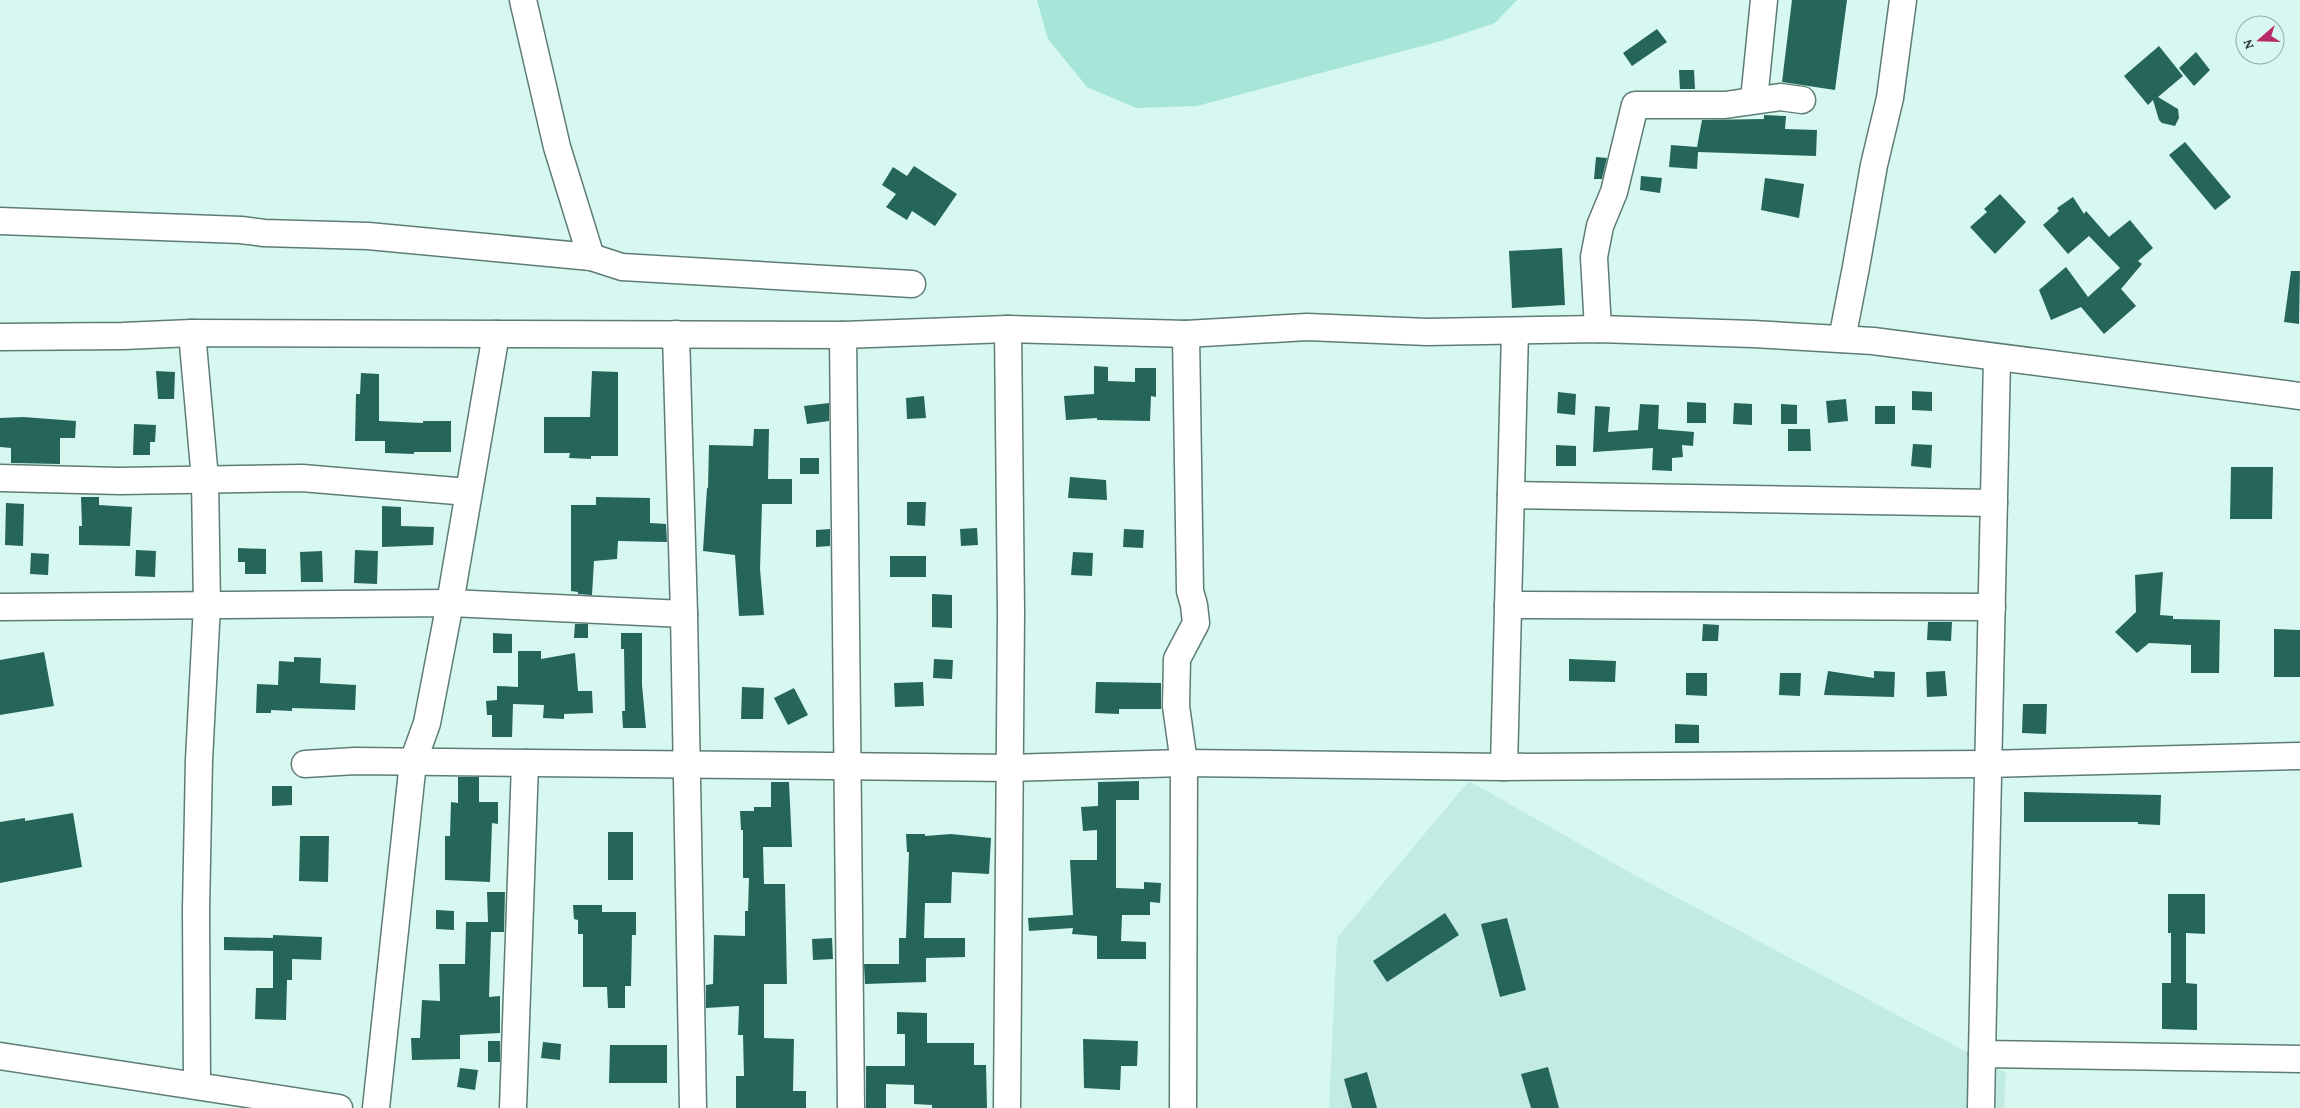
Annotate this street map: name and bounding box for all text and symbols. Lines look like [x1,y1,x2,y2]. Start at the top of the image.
north arrow [2235,15,2285,65]
text: N [2238,37,2257,52]

